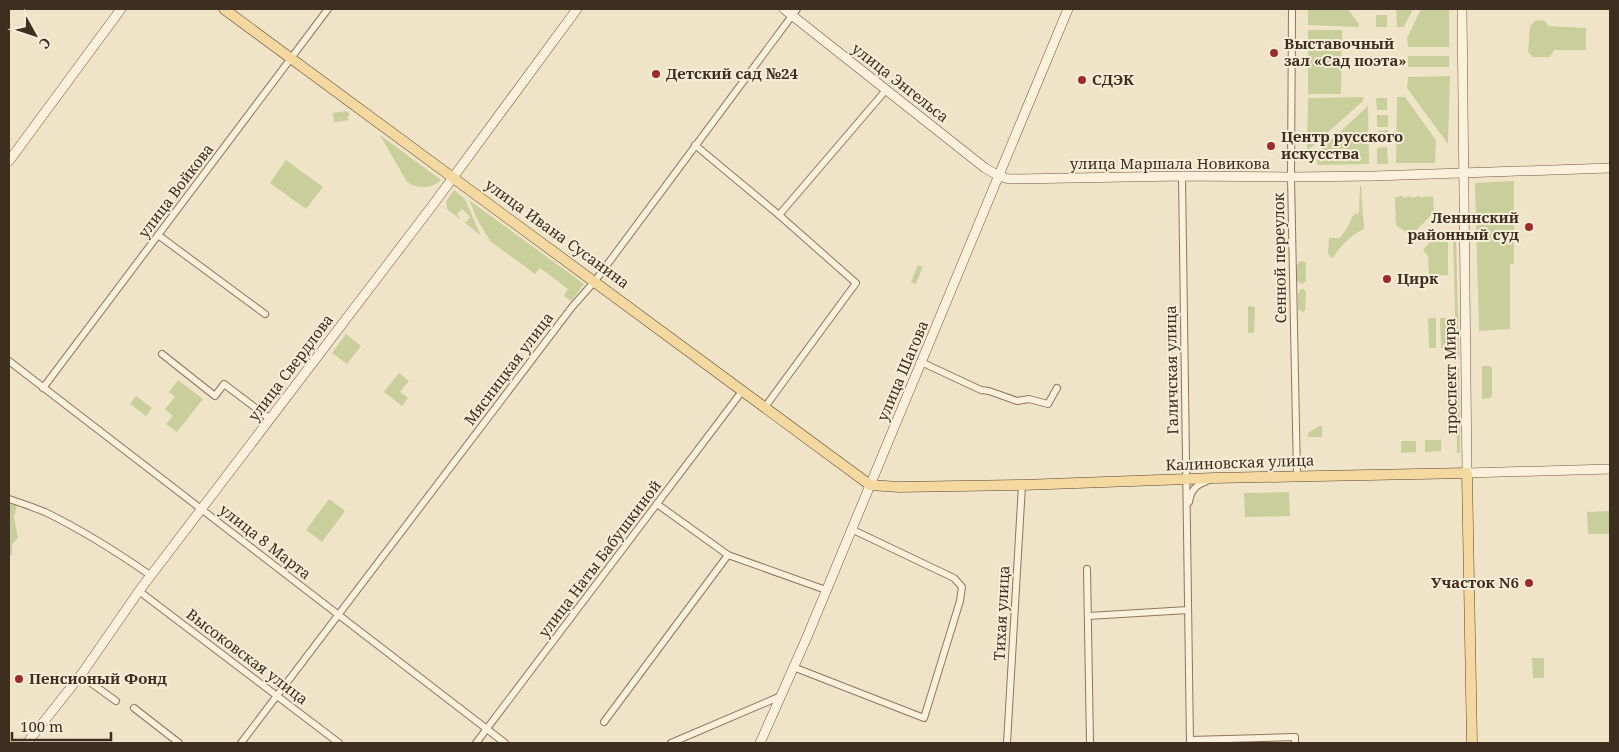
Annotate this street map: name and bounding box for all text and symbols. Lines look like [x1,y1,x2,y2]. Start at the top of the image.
north arrow [10,10,60,60]
place label: Выставочный зал «Сад поэта» [1284,33,1407,70]
text: С [35,34,56,53]
street label: улица Энгельса [848,38,953,126]
marker: Выставочный зал «Сад поэта» [1268,47,1280,59]
place label: Детский сад №24 [666,63,798,83]
marker: Детский сад №24 [650,68,662,80]
place label: СДЭК [1092,69,1134,89]
marker: СДЭК [1076,74,1088,86]
place label: Центр русского искусства [1281,126,1403,163]
street label: улица Войкова [133,139,217,242]
marker: Центр русского искусства [1265,140,1277,152]
street label: улица Маршала Новикова [1070,153,1270,173]
street label: улица Ивана Сусанина [481,174,634,292]
street label: Сенной переулок [1268,192,1290,324]
place label: Ленинский районный суд [1407,207,1520,244]
marker: Ленинский районный суд [1523,221,1535,233]
place label: Цирк [1397,268,1439,288]
marker: Цирк [1381,273,1393,285]
street label: Галичская улица [1160,305,1182,435]
street label: Мясницкая улица [459,308,557,429]
street label: улица Свердлова [243,310,337,425]
street label: улица Шагова [872,317,932,424]
street label: проспект Мира [1439,318,1461,435]
street label: Калиновская улица [1165,449,1315,475]
street label: улица Наты Бабушкиной [533,476,665,641]
street label: улица 8 Марта [216,499,316,583]
street label: Тихая улица [989,565,1013,661]
place label: Участок N6 [1431,572,1519,592]
marker: Участок N6 [1523,577,1535,589]
street label: Высоковская улица [183,604,313,709]
place label: Пенсионый Фонд [29,668,167,688]
marker: Пенсионый Фонд [13,673,25,685]
scale bar [12,710,111,742]
text: 100 m [20,716,63,736]

